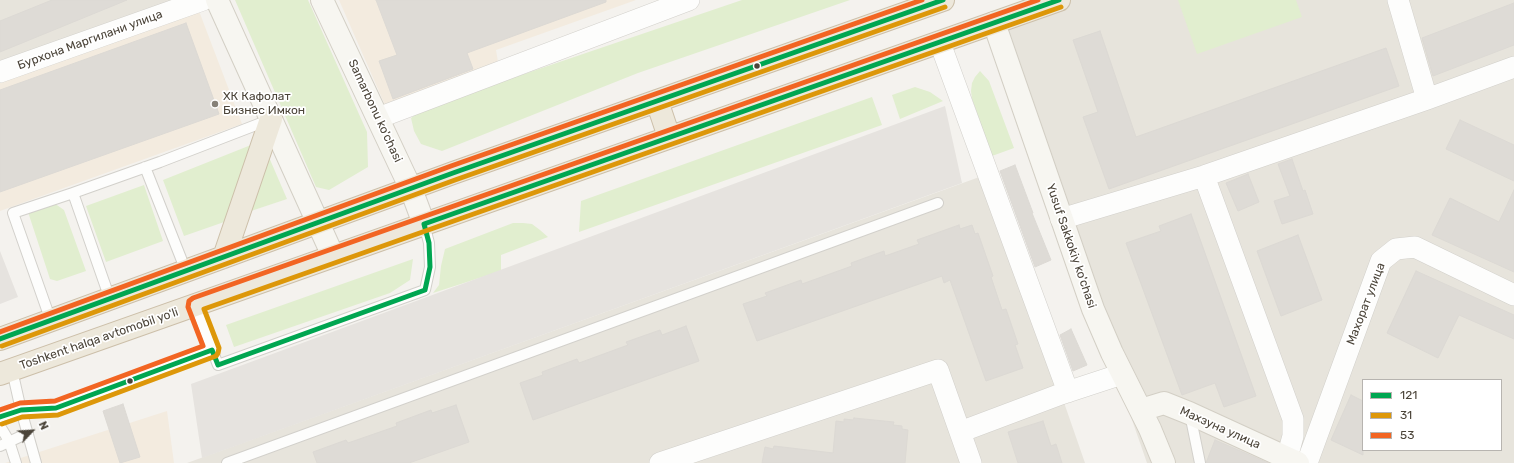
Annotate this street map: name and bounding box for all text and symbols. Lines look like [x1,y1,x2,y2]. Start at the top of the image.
street label: Бурхона Маргилани улица [16,7,164,73]
street label: Samarbonu ko'chasi [345,57,405,165]
unlabelled marker [752,61,762,71]
place label: ХК Кафолат Бизнес Имкон [223,90,305,118]
marker: ХК Кафолат Бизнес Имкон [210,99,220,109]
street label: Yusuf Sakkokiy ko'chasi [1043,182,1099,310]
street label: Махорат улица [1344,261,1388,347]
street label: Toshkent halqa avtomobil yo'li [18,305,180,373]
unlabelled marker [125,376,135,386]
legend [1362,379,1502,451]
text: 121 [1400,388,1417,402]
street label: Махзуна улица [1177,404,1263,452]
text: 31 [1400,408,1412,422]
north arrow [12,411,52,451]
text: N [36,419,51,432]
text: 53 [1400,428,1414,442]

